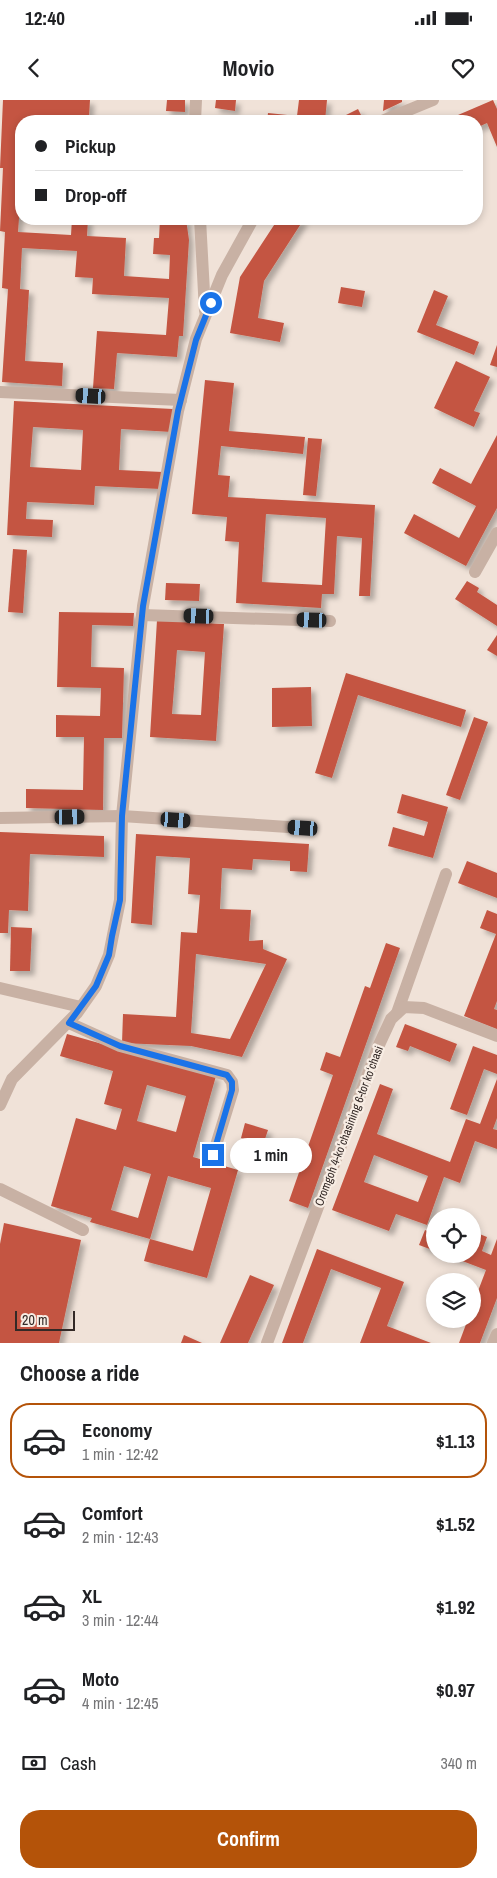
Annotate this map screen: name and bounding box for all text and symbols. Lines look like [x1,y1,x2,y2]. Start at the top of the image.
text: 12:40 [25,5,65,31]
text: Movio [222,53,275,83]
icon: back [20,54,48,82]
icon: heart [449,54,477,82]
text: Pickup [65,133,116,159]
text: Drop-off [65,182,126,208]
route start [200,292,222,314]
car [75,388,106,404]
car [183,608,214,624]
car [296,612,327,628]
car [54,809,85,825]
car [160,811,191,829]
car [287,819,318,837]
street label: Oromgoh 4-koʻchasining 6-tor koʻchasi [311,1044,387,1208]
callout: 1 min [230,1138,313,1172]
route end [202,1144,224,1166]
text: 1 min [254,1144,288,1166]
map controls [426,1208,481,1328]
button: locate [426,1208,481,1263]
button: layers [426,1273,481,1328]
scale bar [15,1308,75,1331]
text: 20 m [22,1311,48,1329]
text: Choose a ride [20,1358,139,1388]
text: Economy [82,1417,152,1443]
icon: car [22,1418,67,1463]
text: $1.13 [436,1428,475,1454]
text: 1 min · 12:42 [82,1443,159,1465]
text: Comfort [82,1500,143,1526]
icon: car [22,1501,67,1546]
text: $1.52 [436,1511,475,1537]
text: 2 min · 12:43 [82,1526,159,1548]
text: XL [82,1583,102,1609]
icon: car [22,1584,67,1629]
text: $1.92 [436,1594,475,1620]
text: 3 min · 12:44 [82,1609,159,1631]
text: Moto [82,1666,119,1692]
icon: car [22,1667,67,1712]
text: $0.97 [436,1677,475,1703]
text: 4 min · 12:45 [82,1692,159,1714]
icon: cash [20,1749,48,1777]
text: Cash [60,1750,96,1776]
text: 340 m [441,1752,477,1774]
button: Confirm [20,1810,477,1868]

